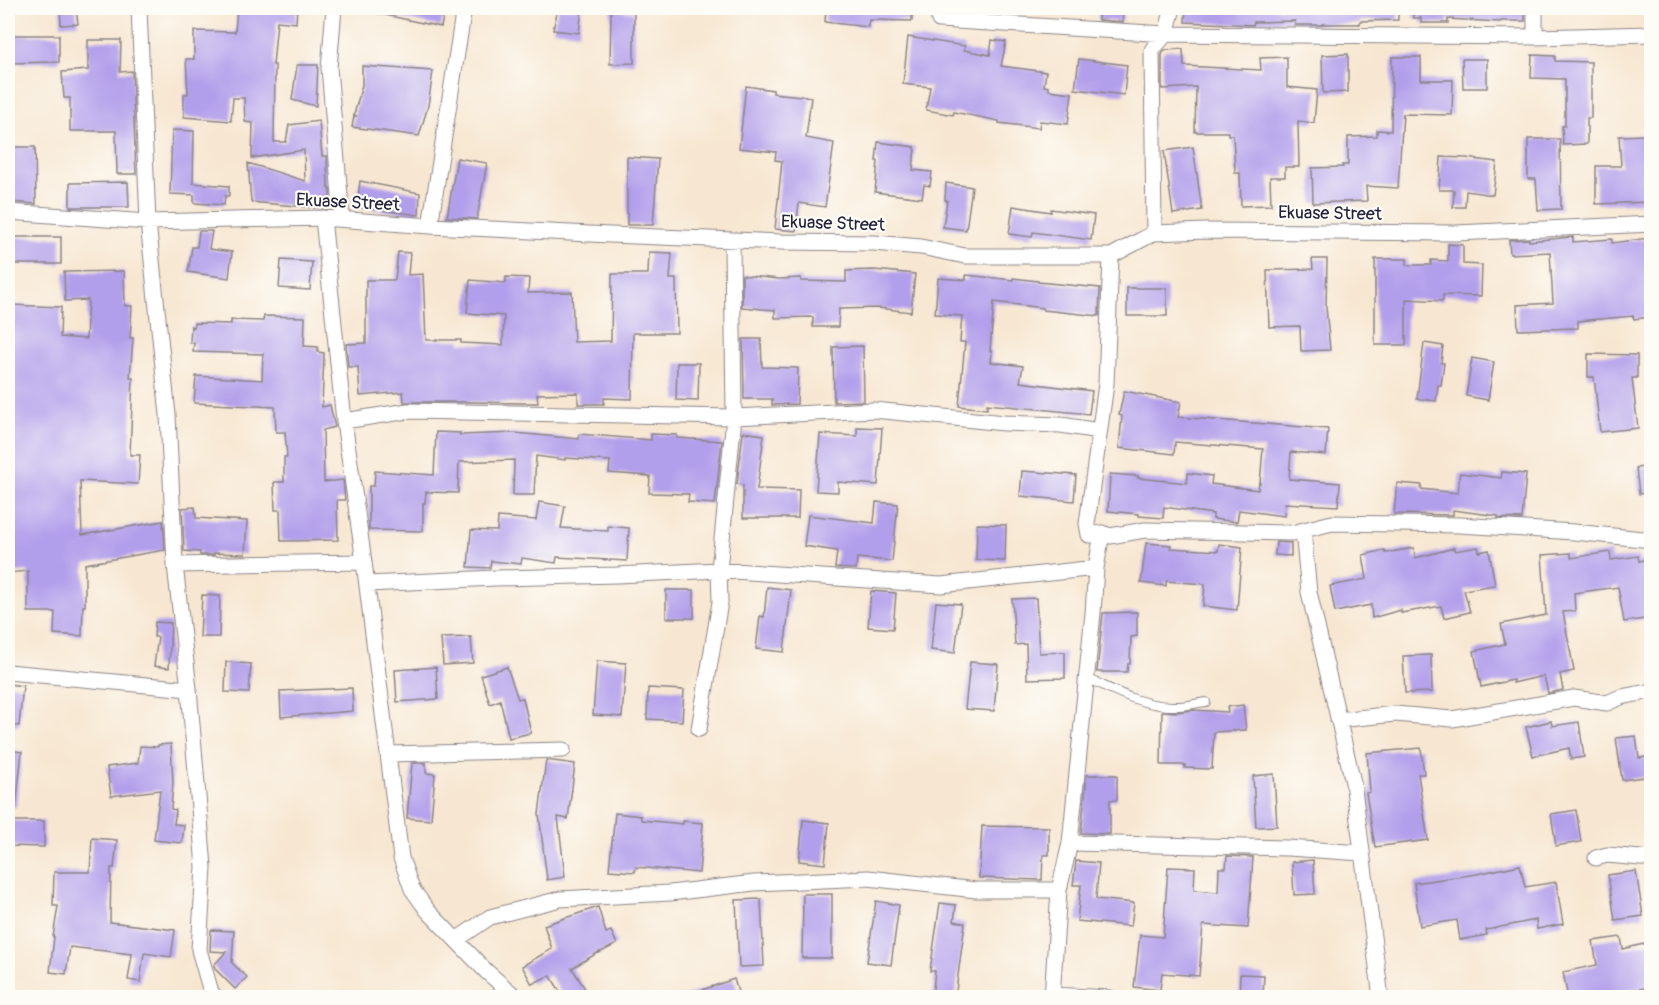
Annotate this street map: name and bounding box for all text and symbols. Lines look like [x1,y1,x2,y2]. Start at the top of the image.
street label: Ekuase Street [295,188,401,217]
street label: Ekuase Street [1278,201,1383,226]
street label: Ekuase Street [781,210,886,237]

